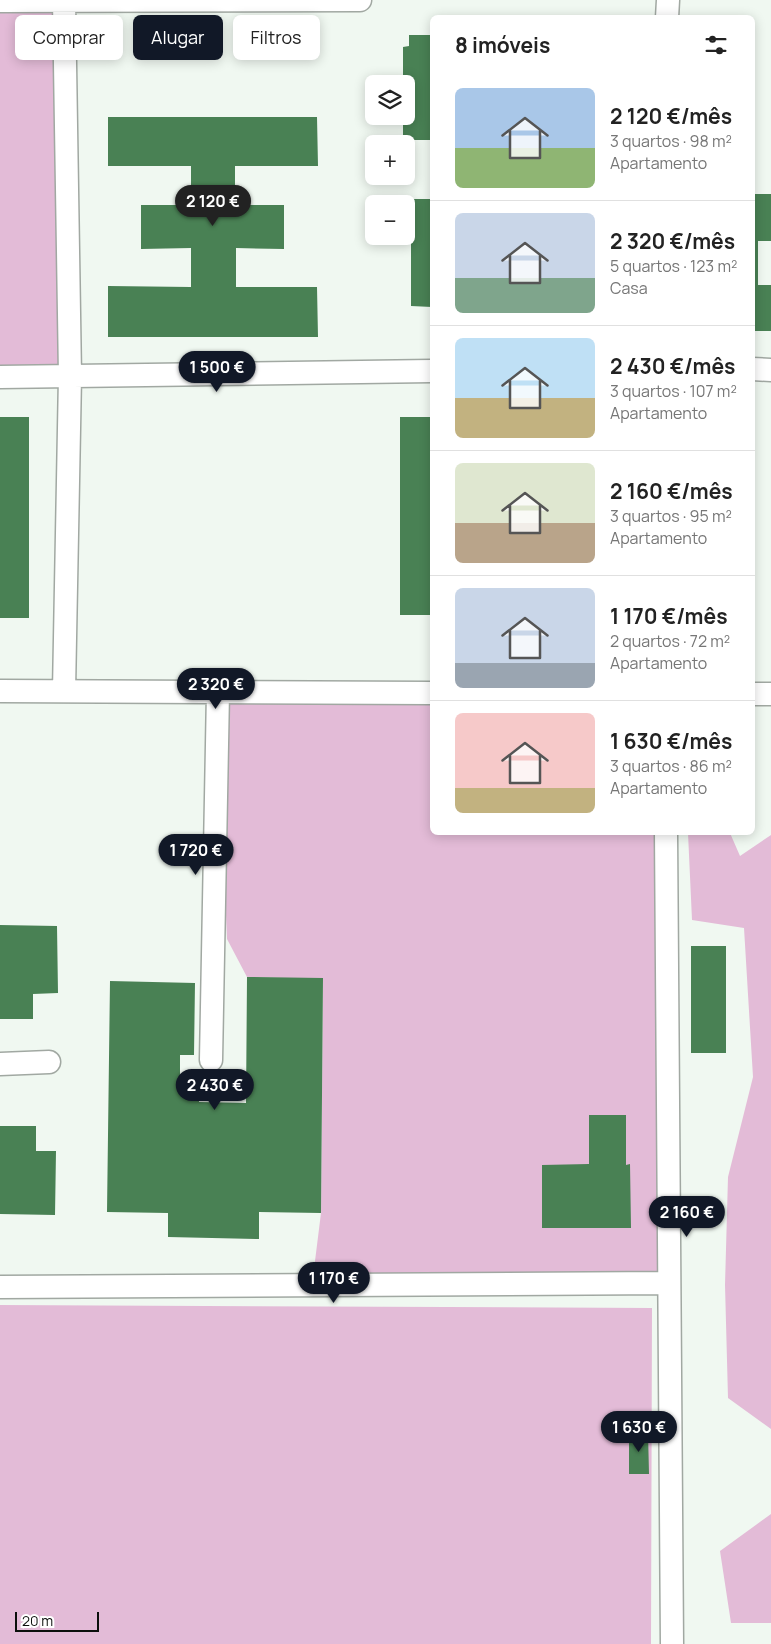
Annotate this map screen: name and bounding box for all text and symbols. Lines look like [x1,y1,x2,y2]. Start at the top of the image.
chip: Comprar [15,15,123,60]
chip: Alugar [133,15,223,60]
chip: Filtros [233,15,320,60]
text: 8 imóveis [455,31,550,59]
icon: filters [702,31,730,59]
map controls [365,75,415,245]
button: layers [365,75,415,125]
text: 2 120 €/mês [610,102,732,130]
icon: home [495,108,555,168]
text: 3 quartos · 98 m² [610,130,732,152]
button: + [365,135,415,185]
text: Apartamento [610,152,707,174]
pin: 2 120 € [167,184,259,227]
text: 2 120 € [186,190,240,212]
button: − [365,195,415,245]
text: 2 320 €/mês [610,227,735,255]
icon: home [495,233,555,293]
text: 5 quartos · 123 m² [610,255,737,277]
text: Casa [610,277,648,299]
pin: 1 500 € [171,350,263,393]
text: 2 430 €/mês [610,352,735,380]
text: 1 500 € [190,356,244,378]
icon: home [495,358,555,418]
text: 3 quartos · 107 m² [610,380,737,402]
text: Apartamento [610,402,707,424]
text: 2 160 €/mês [610,477,733,505]
icon: home [495,483,555,543]
text: 3 quartos · 95 m² [610,505,732,527]
text: Apartamento [610,527,707,549]
text: 1 170 €/mês [610,602,728,630]
icon: home [495,608,555,668]
text: 2 quartos · 72 m² [610,630,730,652]
text: Apartamento [610,652,707,674]
pin: 2 320 € [170,668,262,710]
text: 2 320 € [188,673,244,695]
text: 1 630 €/mês [610,727,732,755]
icon: home [495,733,555,793]
text: 3 quartos · 86 m² [610,755,732,777]
text: Apartamento [610,777,707,799]
pin: 1 720 € [150,834,242,876]
text: 1 720 € [170,839,222,861]
pin: 2 430 € [169,1068,261,1111]
text: 2 430 € [187,1074,243,1096]
pin: 2 160 € [641,1196,733,1238]
text: 2 160 € [660,1201,714,1223]
pin: 1 170 € [288,1262,380,1304]
text: 1 170 € [309,1267,359,1289]
pin: 1 630 € [593,1410,685,1453]
text: 1 630 € [612,1416,666,1438]
scale bar [15,1609,99,1632]
text: 20 m [22,1611,53,1630]

